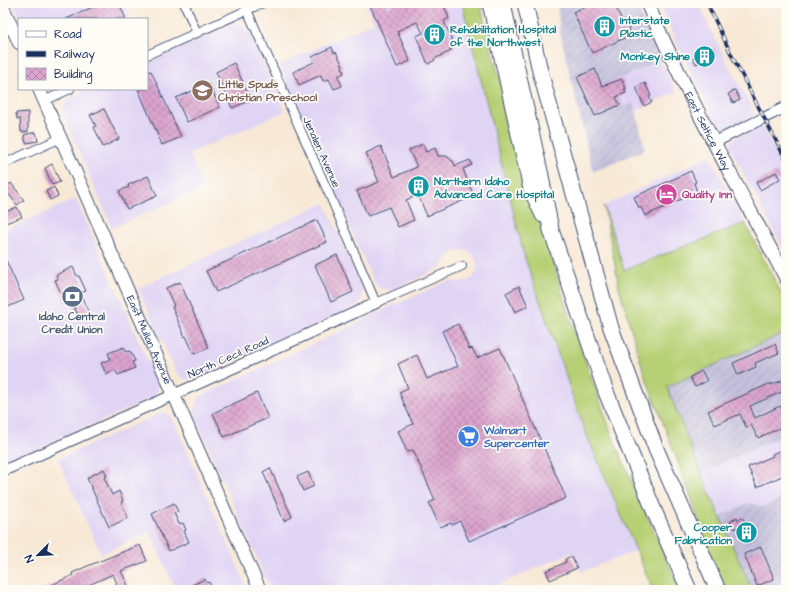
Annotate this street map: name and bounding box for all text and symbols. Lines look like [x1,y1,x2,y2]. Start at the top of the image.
building icon: Interstate Plastic [591,13,617,39]
place label: Interstate Plastic [620,13,670,41]
legend [18,18,148,90]
building icon: Rehabilitation Hospital of the Northwest [421,22,447,48]
place label: Rehabilitation Hospital of the Northwest [450,22,557,50]
text: Road [54,26,82,43]
building icon: Monkey Shine [692,43,718,69]
text: Railway [54,46,95,64]
place label: Monkey Shine [620,49,690,66]
text: Building [54,66,92,84]
school or university icon: Little Spuds Christian Preschool [189,77,215,103]
place label: Little Spuds Christian Preschool [218,77,317,105]
street label: East Seltice Way [681,89,734,174]
street label: Jenalen Avenue [299,114,344,190]
building icon: Northern Idaho Advanced Care Hospital [406,174,432,200]
place label: Northern Idaho Advanced Care Hospital [434,174,554,203]
hotel icon: Quality Inn [653,181,679,207]
place label: Quality Inn [682,187,732,204]
bank icon: Idaho Central Credit Union [59,283,85,309]
street label: East Mullan Avenue [123,293,175,387]
place label: Idaho Central Credit Union [39,309,105,337]
street label: North Cecil Road [185,333,271,382]
supermarket icon: Walmart Supercenter [456,423,482,449]
place label: Walmart Supercenter [483,423,551,452]
place label: Cooper Fabrication [675,520,733,548]
building icon: Cooper Fabrication [734,520,760,546]
north arrow [18,535,58,575]
text: N [21,553,38,565]

